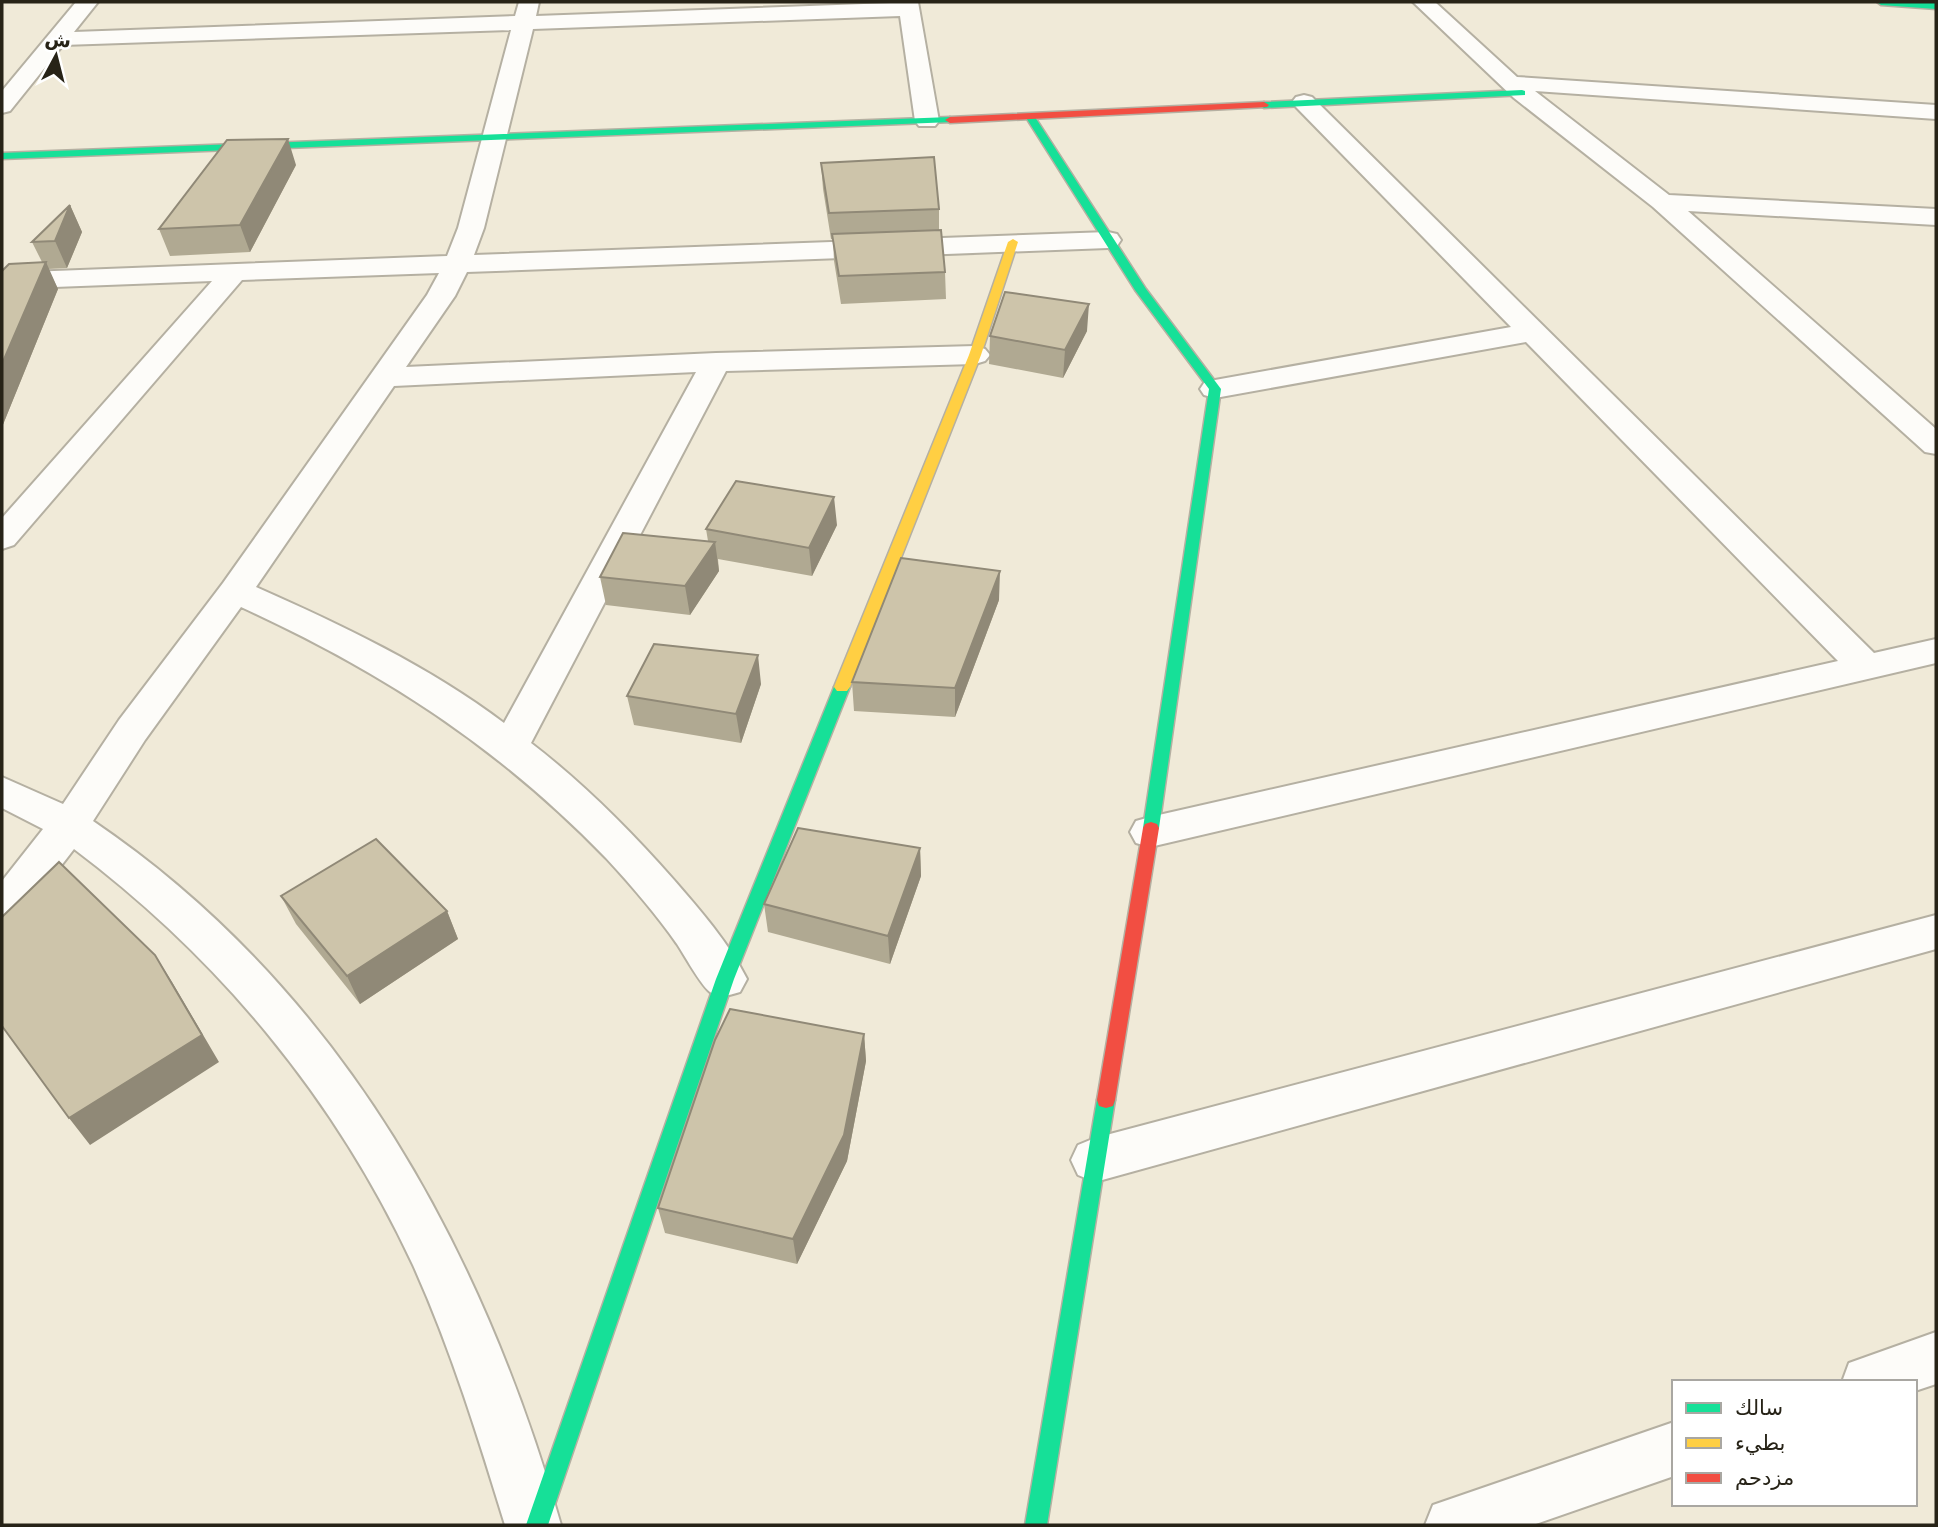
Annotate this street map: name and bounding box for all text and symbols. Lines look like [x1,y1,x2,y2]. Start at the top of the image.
north arrow [21,21,91,91]
text: ش [44,27,72,53]
legend [1672,1380,1917,1506]
text: سالك [1735,1396,1783,1420]
text: بطيء [1735,1431,1785,1455]
text: مزدحم [1735,1466,1794,1491]

